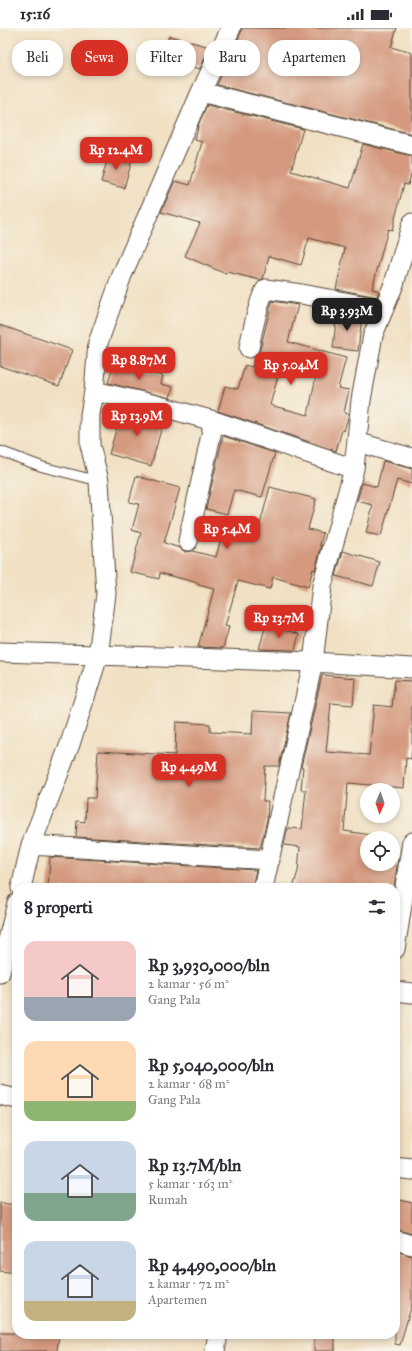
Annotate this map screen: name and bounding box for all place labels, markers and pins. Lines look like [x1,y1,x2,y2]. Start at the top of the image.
pin: Rp 12.4M [75,137,157,171]
pin: Rp 3.93M [306,298,388,332]
pin: Rp 8.87M [98,347,180,381]
pin: Rp 5.04M [250,352,332,386]
pin: Rp 13.9M [96,403,178,437]
pin: Rp 5.4M [190,516,264,550]
pin: Rp 13.7M [238,605,320,639]
pin: Rp 4.49M [148,754,230,788]

